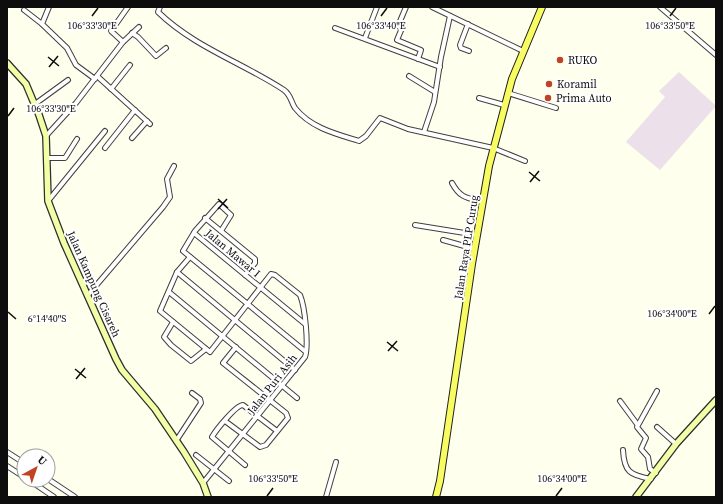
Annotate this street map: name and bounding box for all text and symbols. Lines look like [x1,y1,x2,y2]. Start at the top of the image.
text: 106°33'30"E [67,19,117,32]
text: 106°33'40"E [356,19,406,32]
text: 106°33'50"E [645,19,695,32]
place label: RUKO [568,53,598,68]
marker: RUKO [555,55,565,65]
place label: Koramil [557,77,597,92]
marker: Koramil [544,79,554,89]
place label: Prima Auto [556,91,611,106]
marker: Prima Auto [543,93,553,103]
text: 106°33'30"E [26,102,76,115]
street label: Jalan Raya PLP Curug [451,194,482,301]
street label: Jalan Mawar I [201,225,263,281]
street label: Jalan Kampung Cisareh [63,228,124,340]
text: 106°34'00"E [647,307,697,320]
text: 6°14'40"S [28,312,66,325]
street label: Jalan Puri Asih [243,351,301,418]
north arrow [16,448,56,488]
text: U [34,452,50,469]
text: 106°33'50"E [248,472,298,485]
text: 106°34'00"E [537,472,587,485]

